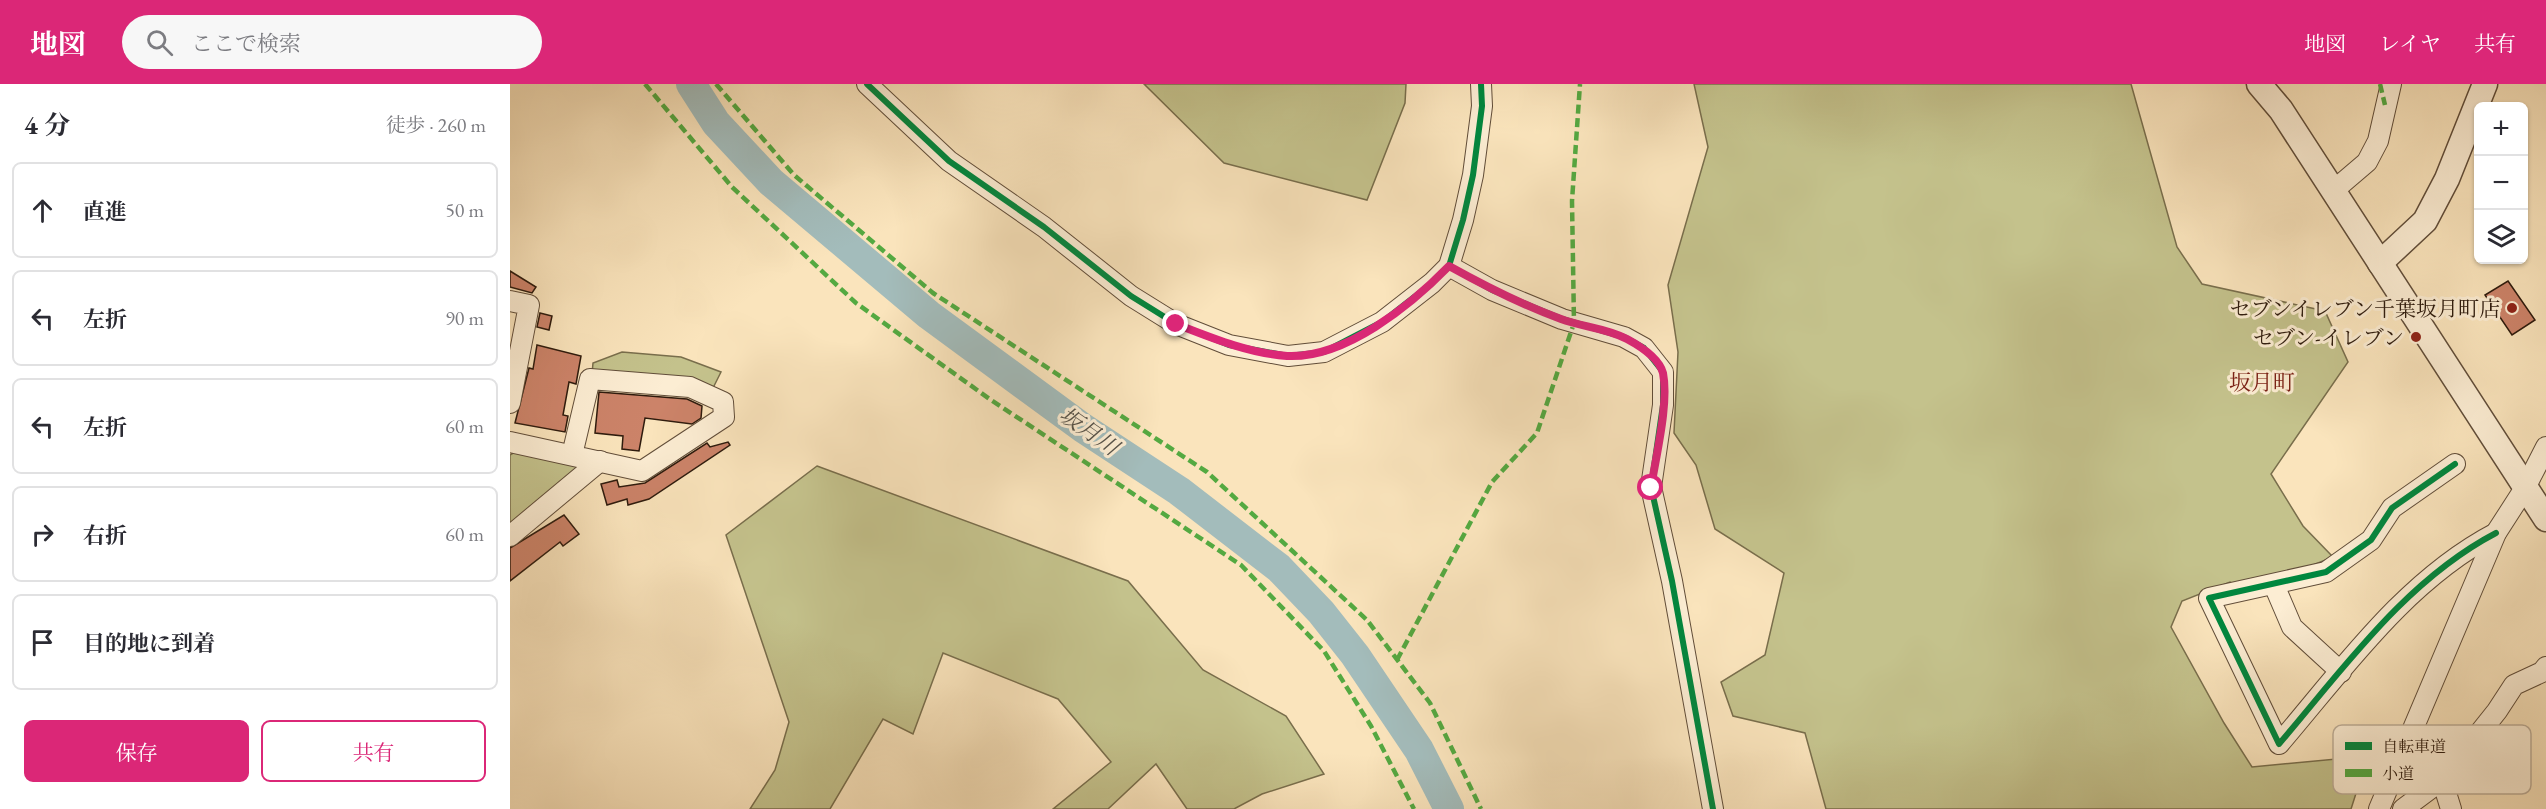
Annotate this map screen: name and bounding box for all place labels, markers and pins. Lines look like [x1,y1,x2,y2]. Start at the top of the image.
place label: セブンイレブン千葉坂月町店 [2230,295,2500,322]
marker: セブンイレブン千葉坂月町店 [2505,301,2519,315]
place label: セブン-イレブン [2253,324,2404,351]
marker: セブン-イレブン [2409,330,2423,344]

